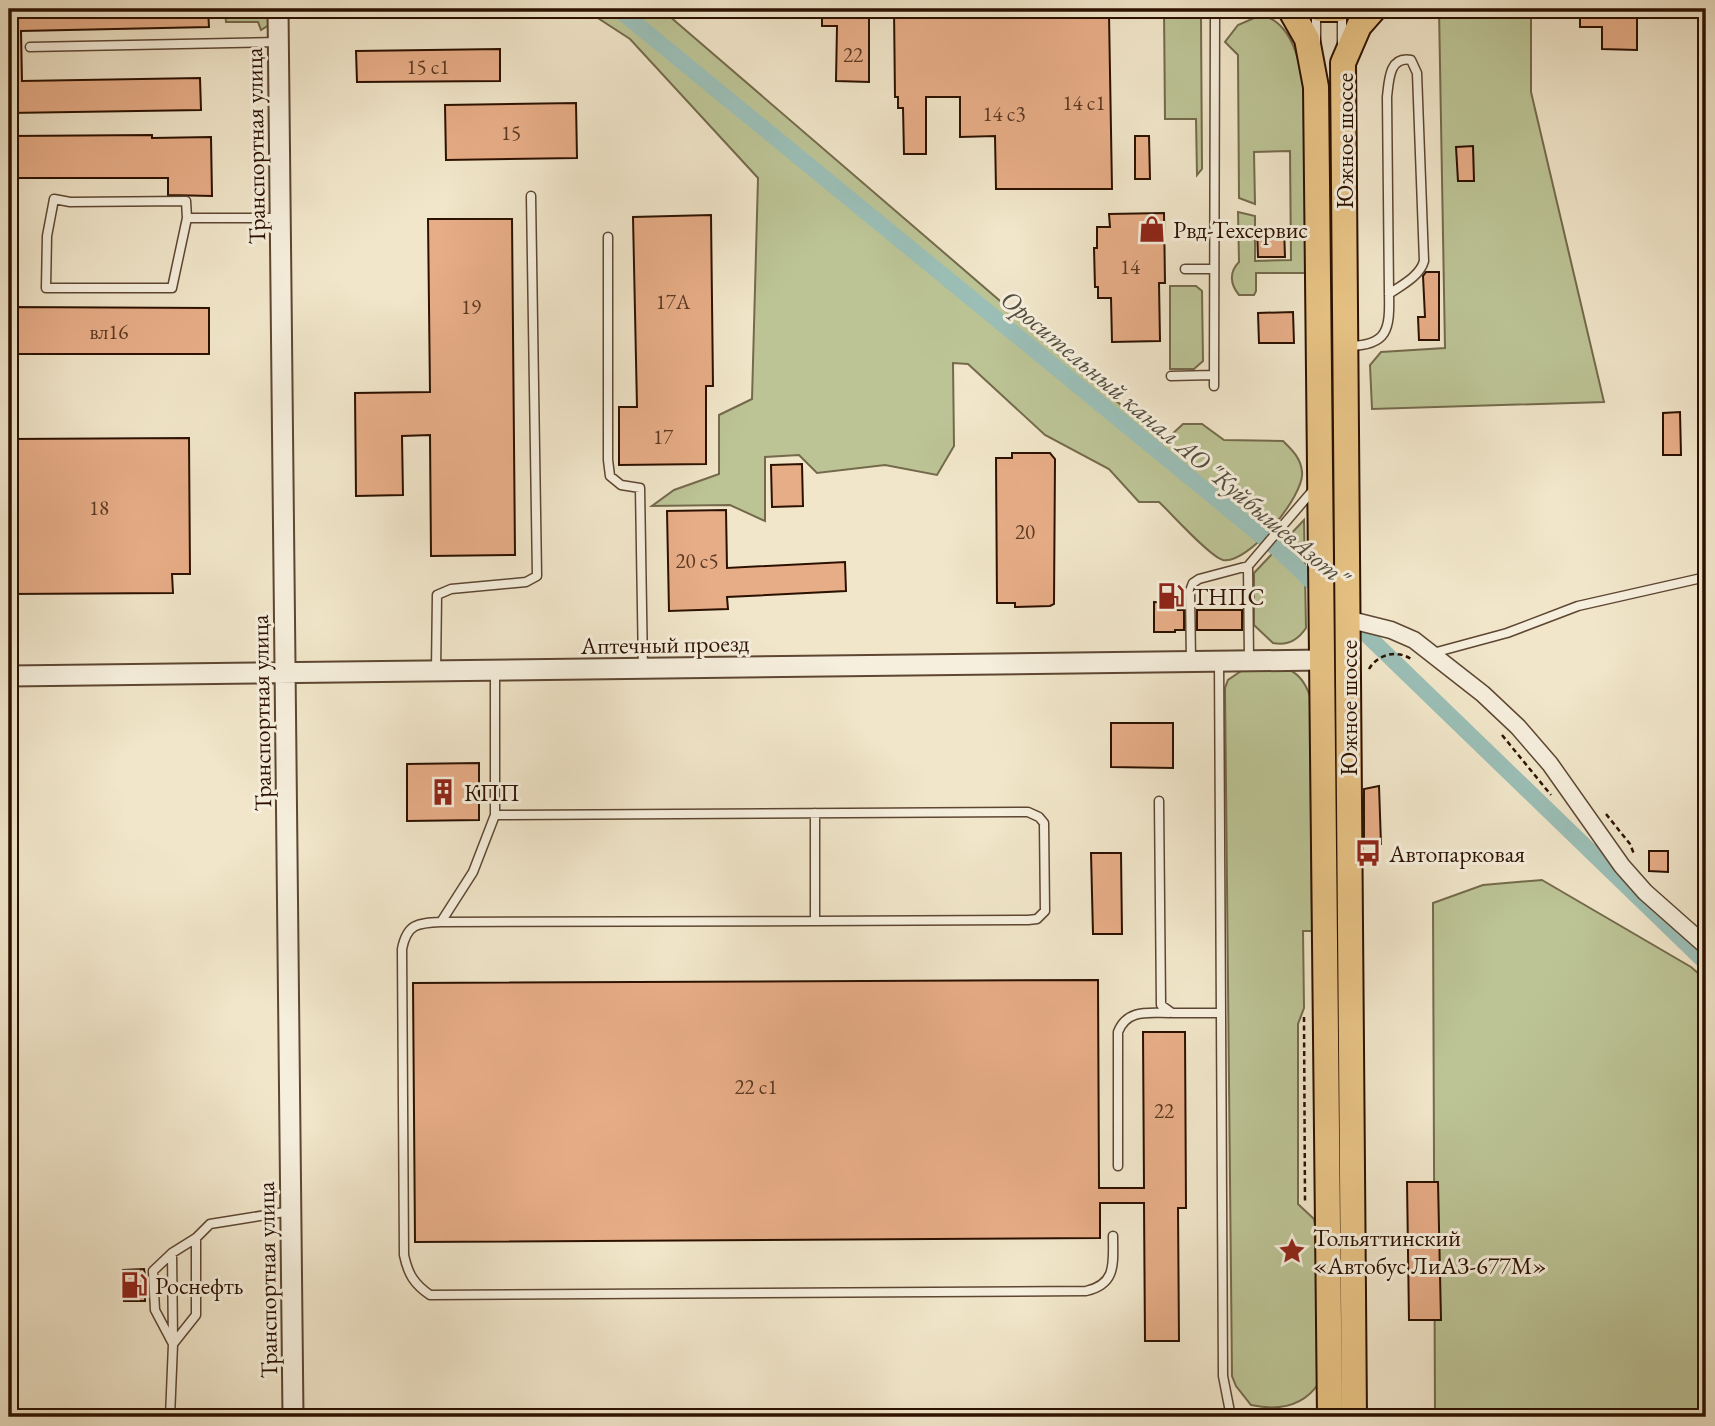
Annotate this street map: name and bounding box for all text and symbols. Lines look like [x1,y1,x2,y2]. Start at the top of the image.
house number: 22 [843,41,863,68]
street label: Транспортная улица [238,47,272,245]
house number: 15 с1 [407,53,450,80]
street label: Южное шоссе [1329,73,1360,209]
house number: 14 с1 [1063,89,1106,116]
house number: 14 с3 [983,100,1026,127]
house number: 15 [501,119,521,146]
shop icon: Рвд-Техсервис [1137,214,1167,244]
place label: Рвд-Техсервис [1173,214,1308,245]
house number: 14 [1120,253,1141,280]
water label: Оросительный канал АО "КуйбышевАзот" [994,282,1358,595]
house number: 17А [656,288,691,315]
house number: 19 [461,293,481,320]
house number: вл16 [90,318,128,345]
house number: 17 [653,423,674,450]
house number: 18 [89,494,109,521]
house number: 20 [1015,518,1035,545]
house number: 20 с5 [676,547,719,574]
fuel station icon: ТНПС [1156,581,1186,611]
place label: ТНПС [1192,581,1264,612]
street label: Транспортная улица [244,614,278,812]
street label: Аптечный проезд [579,627,750,661]
street label: Южное шоссе [1333,640,1364,776]
building icon: КПП [428,777,458,807]
place label: КПП [464,777,520,808]
bus stop icon: Автопарковая [1353,838,1383,868]
place label: Автопарковая [1388,838,1525,869]
house number: 22 с1 [735,1073,778,1100]
house number: 22 [1154,1097,1174,1124]
street label: Транспортная улица [250,1181,284,1379]
place label: Тольяттинский «Автобус ЛиАЗ-677М» [1313,1222,1547,1281]
place icon: Тольяттинский «Автобус ЛиАЗ-677М» [1277,1236,1307,1266]
fuel station icon: Роснефть [119,1270,149,1300]
place label: Роснефть [155,1270,244,1301]

